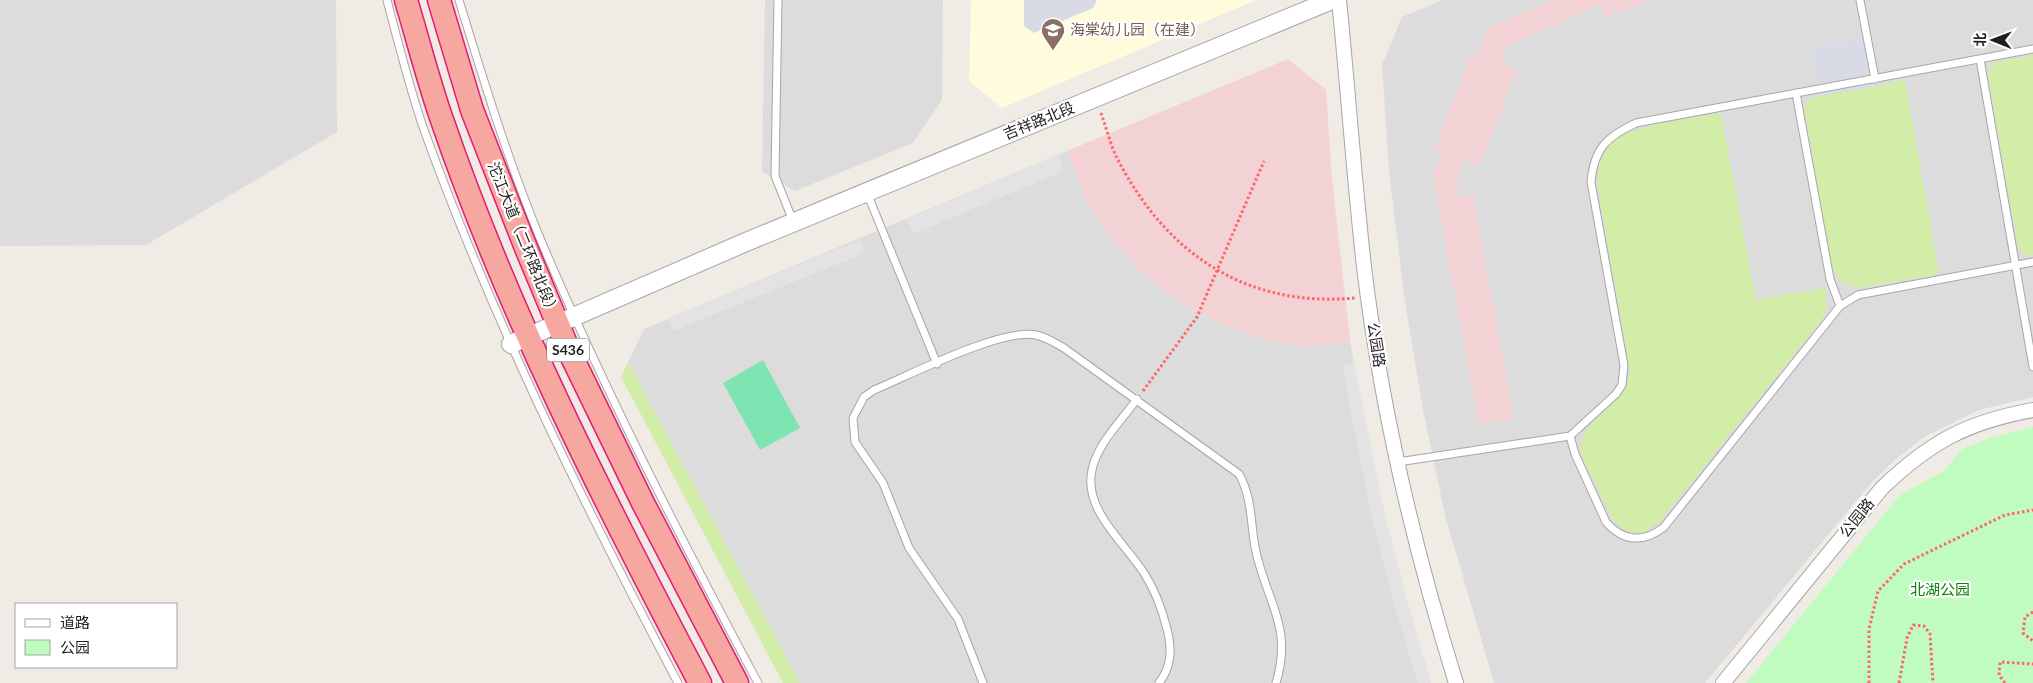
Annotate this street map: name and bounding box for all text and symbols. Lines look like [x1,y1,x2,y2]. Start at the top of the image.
north arrow [1968,15,2018,65]
school or university icon: 海棠幼儿园（在建） [1040,17,1066,51]
place label: 海棠幼儿园（在建） [1070,20,1205,38]
text: 北 [1971,33,1988,47]
street label: 吉祥路北段 [1000,98,1077,142]
street label: 沱江大道（二环路北段） [485,159,563,318]
street label: 公园路 [1365,321,1389,368]
road number: S436 [547,338,589,362]
street label: 公园路 [1835,494,1877,541]
park label: 北湖公园 [1910,580,1970,598]
legend [15,603,178,668]
text: 道路 [60,613,90,631]
text: 公园 [60,638,90,656]

